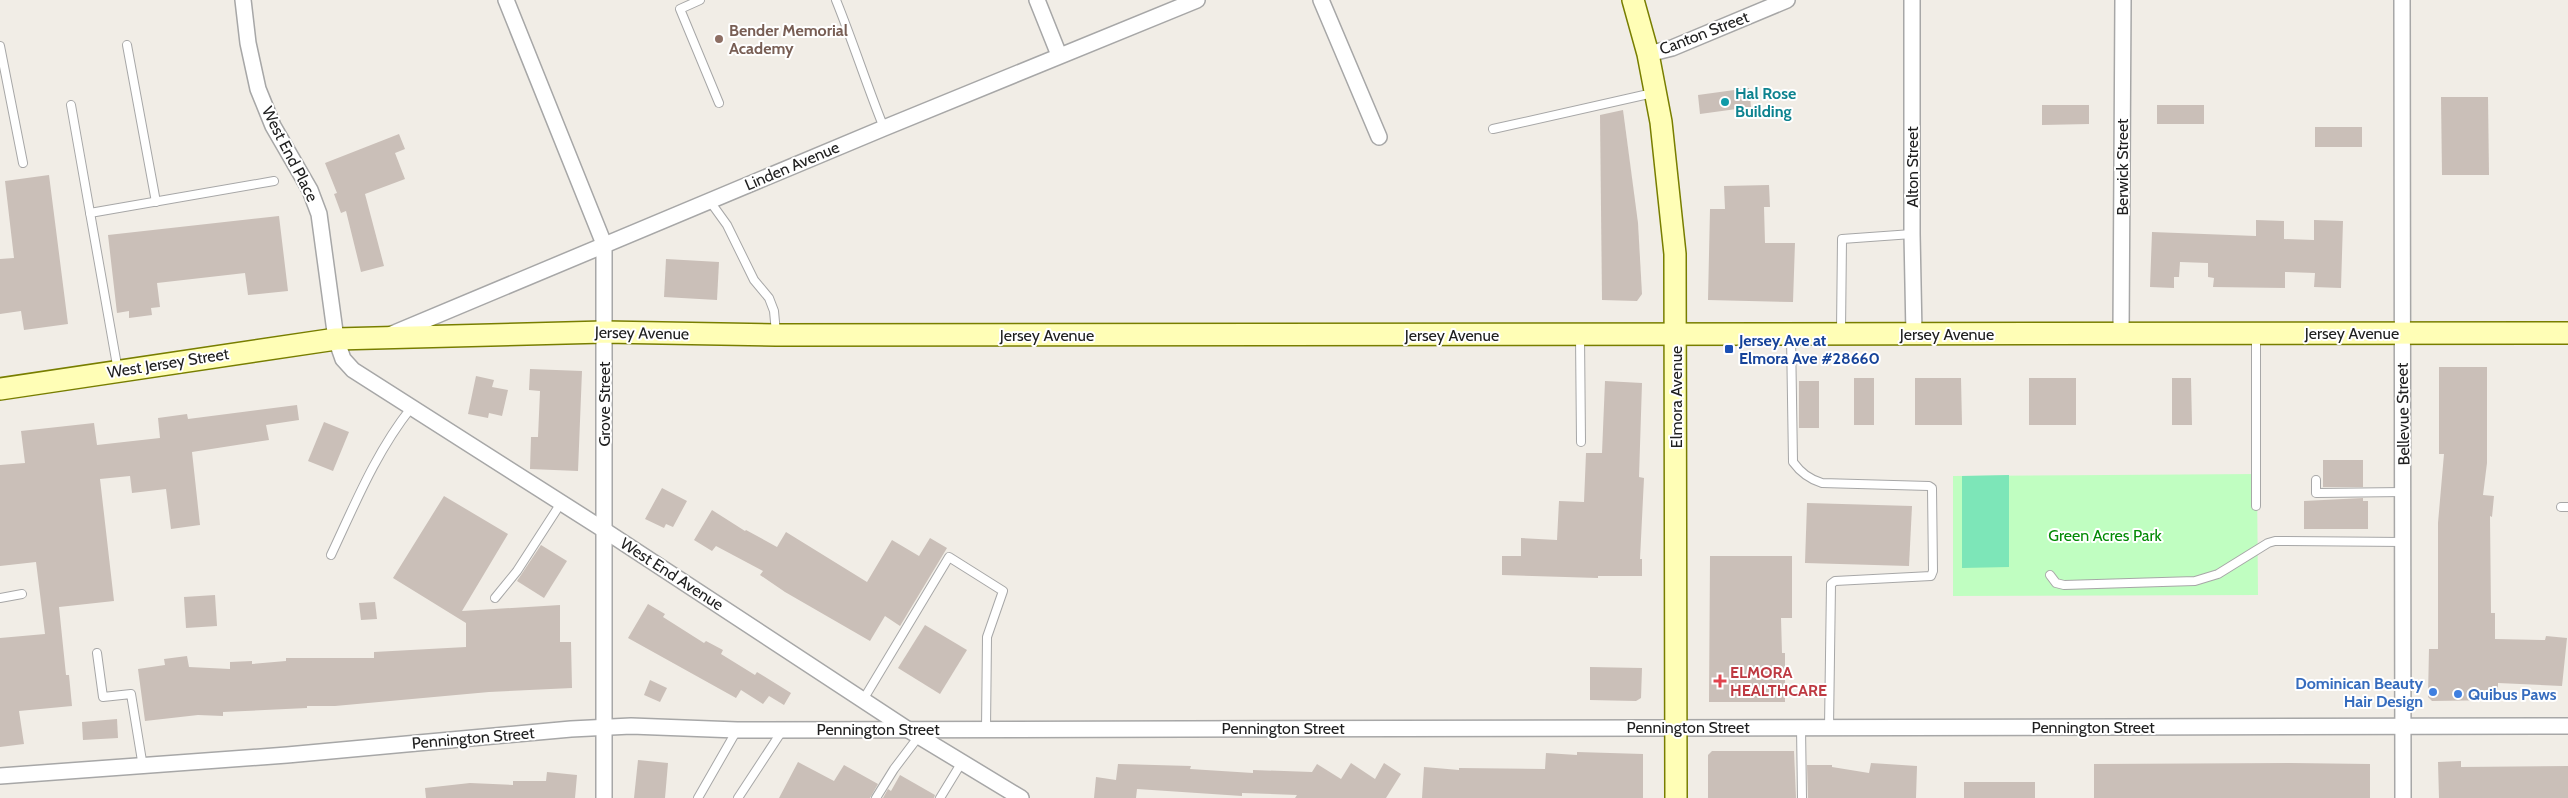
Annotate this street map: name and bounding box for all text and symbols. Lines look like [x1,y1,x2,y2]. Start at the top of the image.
street label: Canton Street [1657,7,1752,59]
place label: Bender Memorial Academy [729,21,848,58]
marker: Bender Memorial Academy [713,33,725,45]
place label: Hal Rose Building [1735,84,1796,121]
marker: Hal Rose Building [1719,96,1731,108]
street label: West End Place [258,103,322,205]
street label: Berwick Street [2113,118,2132,215]
street label: Alton Street [1903,126,1922,208]
street label: Linden Avenue [742,138,842,194]
street label: Jersey Avenue [594,323,689,343]
street label: Jersey Avenue [2304,324,2399,343]
street label: Jersey Avenue [1899,325,1994,344]
street label: Jersey Avenue [999,326,1094,345]
street label: Jersey Avenue [1404,326,1499,345]
place label: Jersey Ave at Elmora Ave #28660 [1738,331,1880,368]
marker: Jersey Ave at Elmora Ave #28660 [1723,343,1735,355]
street label: West Jersey Street [106,344,231,382]
street label: Elmora Avenue [1667,346,1686,448]
street label: Grove Street [595,361,614,446]
street label: Bellevue Street [2393,362,2413,465]
park label: Green Acres Park [2048,526,2163,545]
street label: West End Avenue [617,534,727,614]
place label: ELMORA HEALTHCARE [1730,663,1827,700]
place label: Dominican Beauty Hair Design [2295,674,2423,711]
marker: ELMORA HEALTHCARE [1714,675,1726,687]
place label: Quibus Paws [2468,685,2557,704]
marker: Dominican Beauty Hair Design [2427,686,2439,698]
marker: Quibus Paws [2452,688,2464,700]
street label: Pennington Street [1626,718,1750,737]
street label: Pennington Street [2031,718,2155,737]
street label: Pennington Street [1221,719,1345,738]
street label: Pennington Street [816,720,940,739]
street label: Pennington Street [411,723,536,753]

